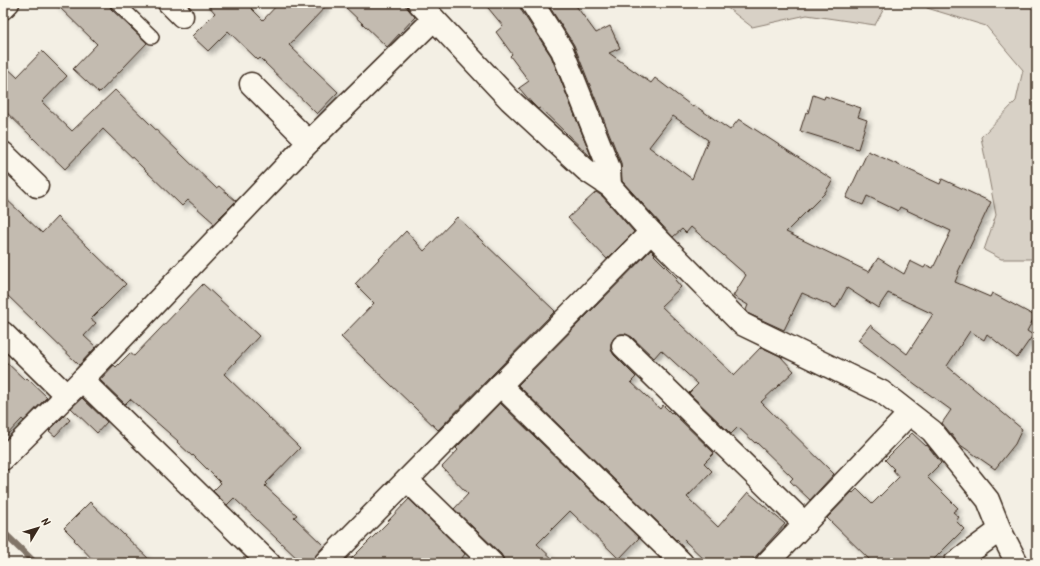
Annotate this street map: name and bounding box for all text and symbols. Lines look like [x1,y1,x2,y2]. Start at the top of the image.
north arrow [18,508,58,548]
text: N [36,514,54,531]

